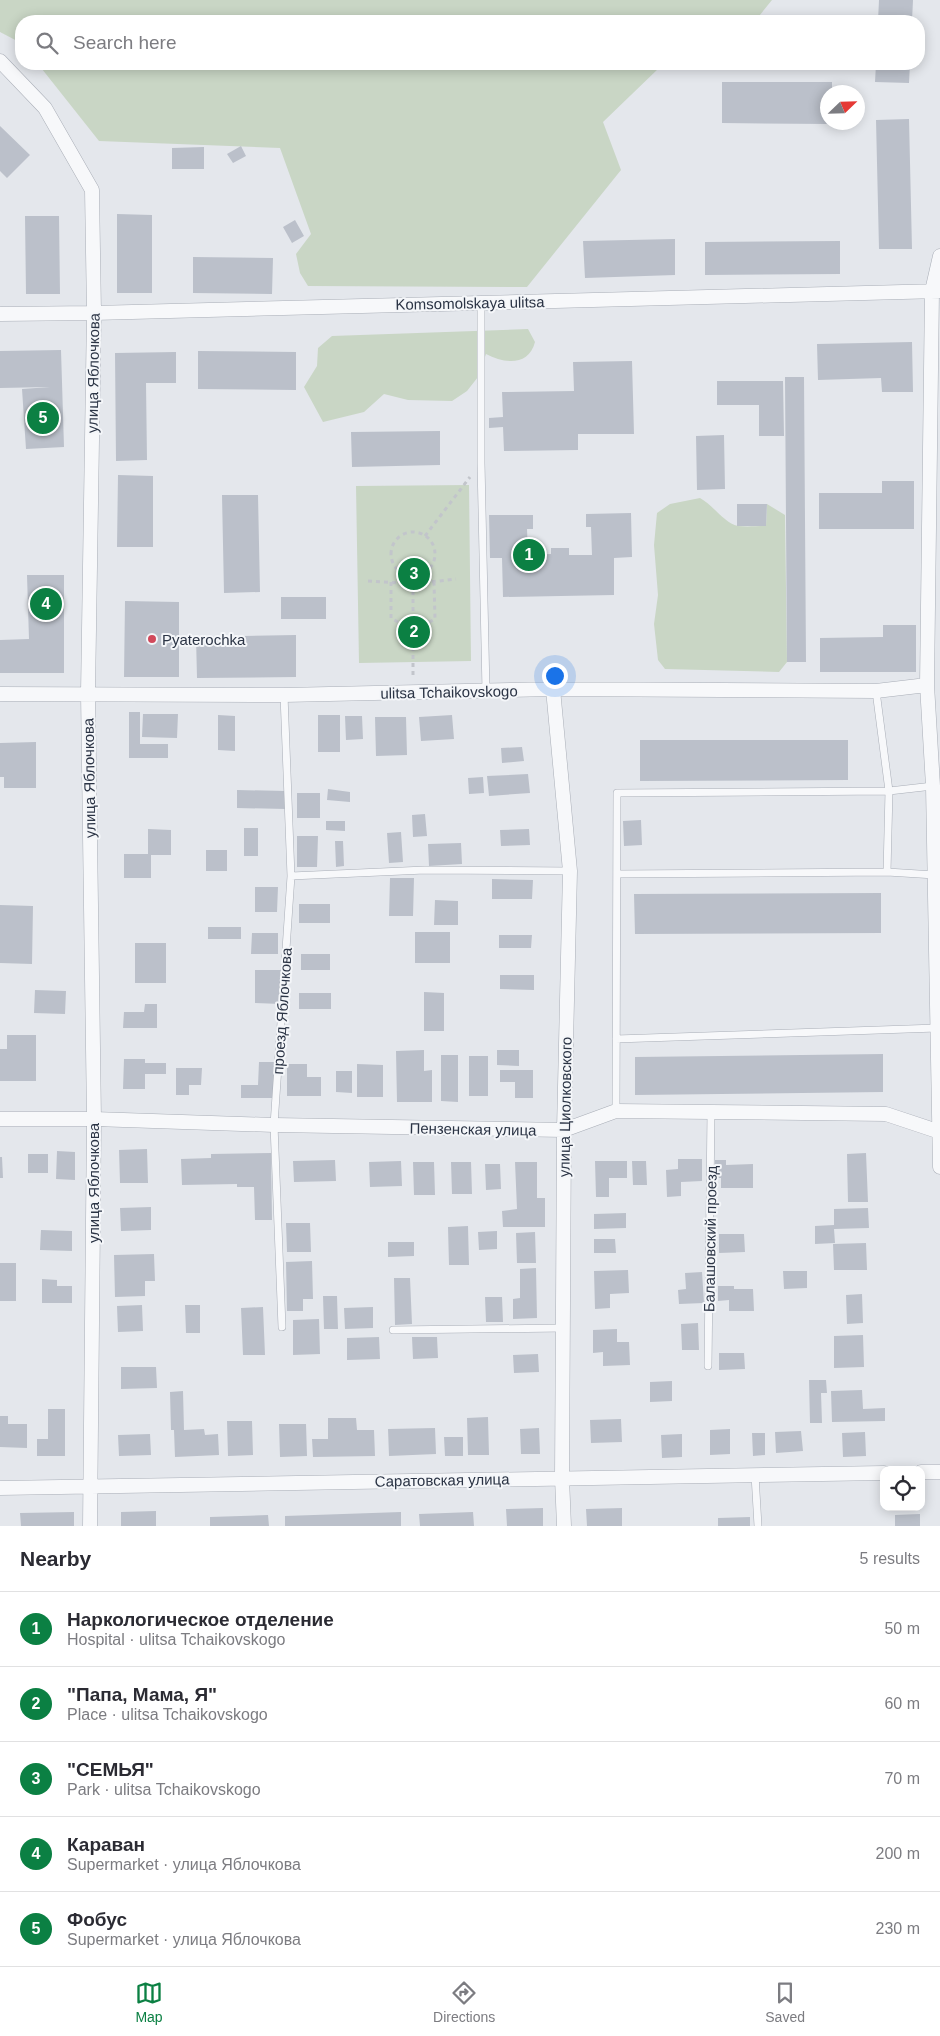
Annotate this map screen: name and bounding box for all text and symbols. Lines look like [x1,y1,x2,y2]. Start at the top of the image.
search box [15,15,925,70]
icon: search [33,29,61,57]
text: Search here [73,32,177,53]
north arrow [820,85,865,130]
street label: Komsomolskaya ulitsa [395,293,545,313]
street label: улица Яблочкова [83,312,103,433]
pin: 5 [27,399,59,437]
pin: 1 [513,536,545,574]
pin: 3 [398,555,430,593]
pin: 4 [30,585,62,623]
pin: 2 [398,613,430,651]
place label: Pyaterochka [162,631,246,648]
marker: Pyaterochka [146,633,158,645]
your location [542,663,568,689]
street label: ulitsa Tchaikovskogo [380,682,518,702]
street label: улица Яблочкова [79,717,99,838]
street label: проезд Яблочкова [269,946,295,1075]
street label: улица Циолковского [555,1037,575,1177]
street label: Пензенская улица [409,1119,537,1139]
street label: улица Яблочкова [85,1122,102,1243]
street label: Балашовский проезд [700,1165,720,1312]
map controls [880,1466,925,1511]
button: locate [880,1466,925,1511]
street label: Саратовская улица [374,1470,510,1490]
text: Nearby [20,1547,91,1570]
text: 5 results [860,1550,920,1567]
text: Наркологическое отделение [67,1609,334,1630]
text: 1 [32,1620,40,1637]
text: 50 m [884,1620,920,1637]
text: Hospital · ulitsa Tchaikovskogo [67,1631,285,1648]
text: "Папа, Мама, Я" [67,1684,217,1705]
text: 2 [32,1695,40,1712]
text: 60 m [884,1695,920,1712]
text: Place · ulitsa Tchaikovskogo [67,1706,268,1723]
text: "СЕМЬЯ" [67,1759,154,1780]
text: 3 [32,1770,40,1787]
text: 70 m [884,1770,920,1787]
text: Park · ulitsa Tchaikovskogo [67,1781,261,1798]
text: Караван [67,1834,145,1855]
text: 4 [32,1845,40,1862]
text: 200 m [876,1845,920,1862]
text: Supermarket · улица Яблочкова [67,1856,301,1873]
text: Фобус [67,1909,127,1930]
text: 5 [32,1920,40,1937]
text: 230 m [876,1920,920,1937]
text: Supermarket · улица Яблочкова [67,1931,301,1948]
tab: Map [135,1979,163,2025]
tab: Directions [433,1979,495,2025]
tab: Saved [765,1979,805,2025]

